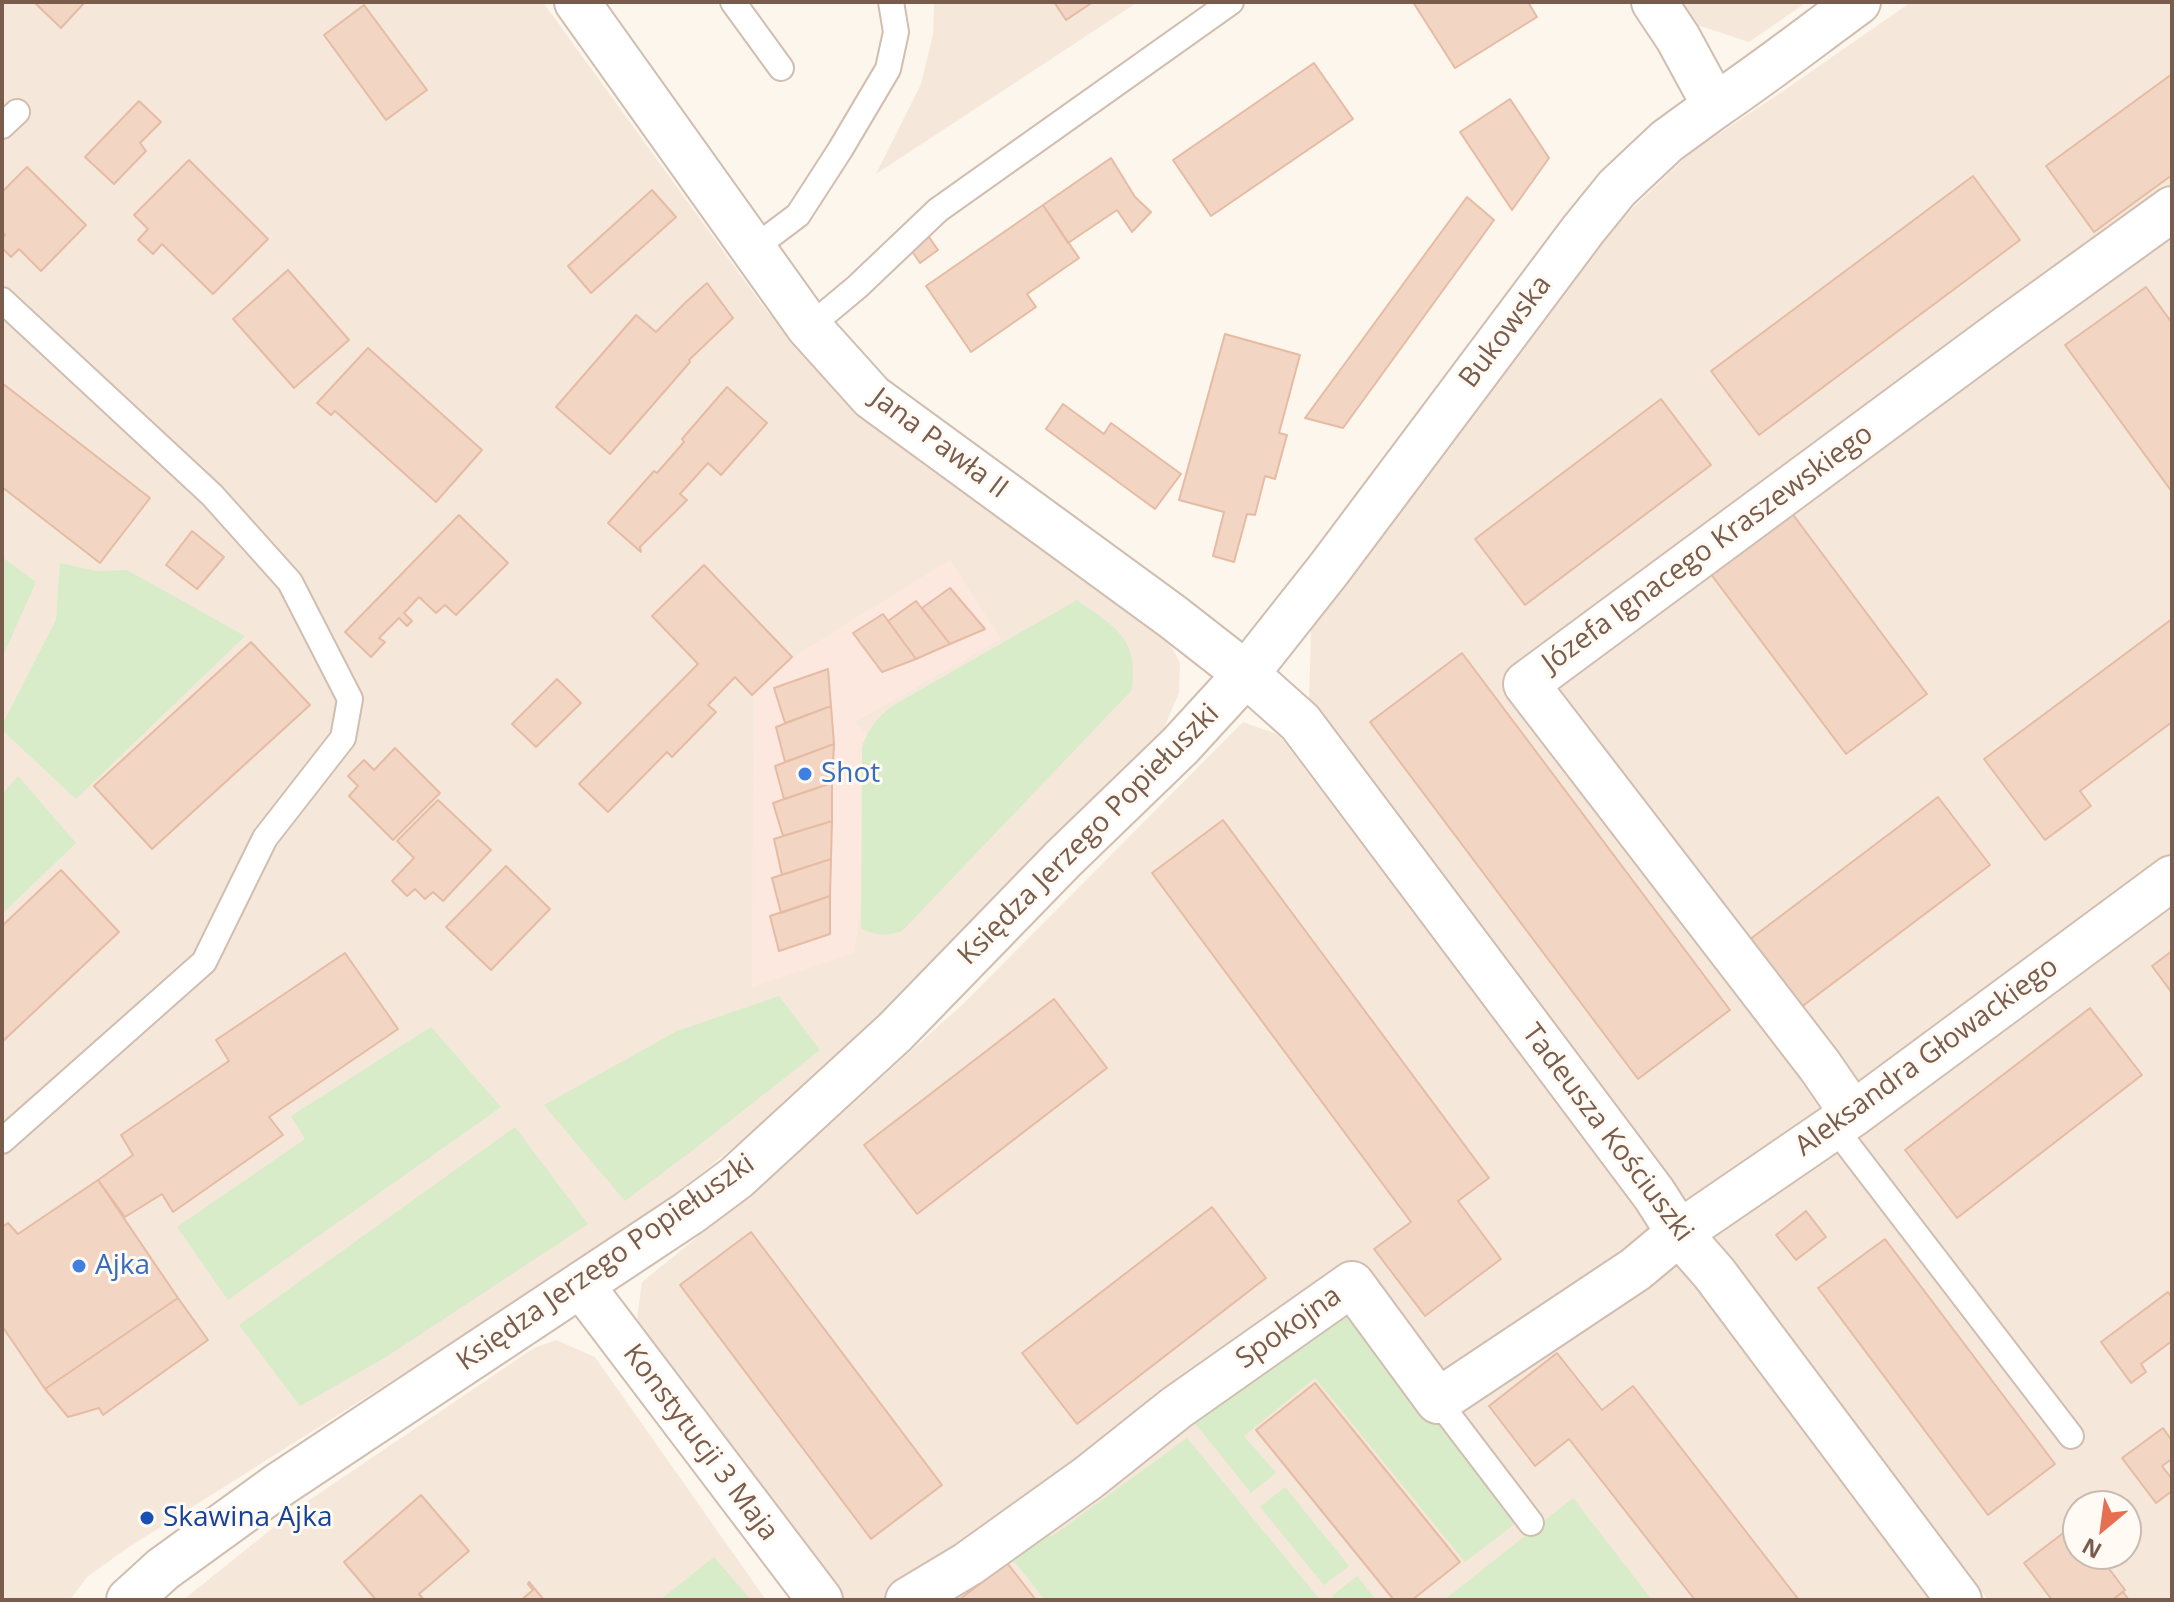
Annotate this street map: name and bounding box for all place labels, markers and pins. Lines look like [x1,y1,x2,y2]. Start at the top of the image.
place label: Shot [821,757,880,791]
marker: Shot [796,765,814,783]
place label: Ajka [95,1249,150,1283]
marker: Ajka [70,1257,88,1275]
place label: Skawina Ajka [163,1501,332,1535]
marker: Skawina Ajka [138,1509,156,1527]

